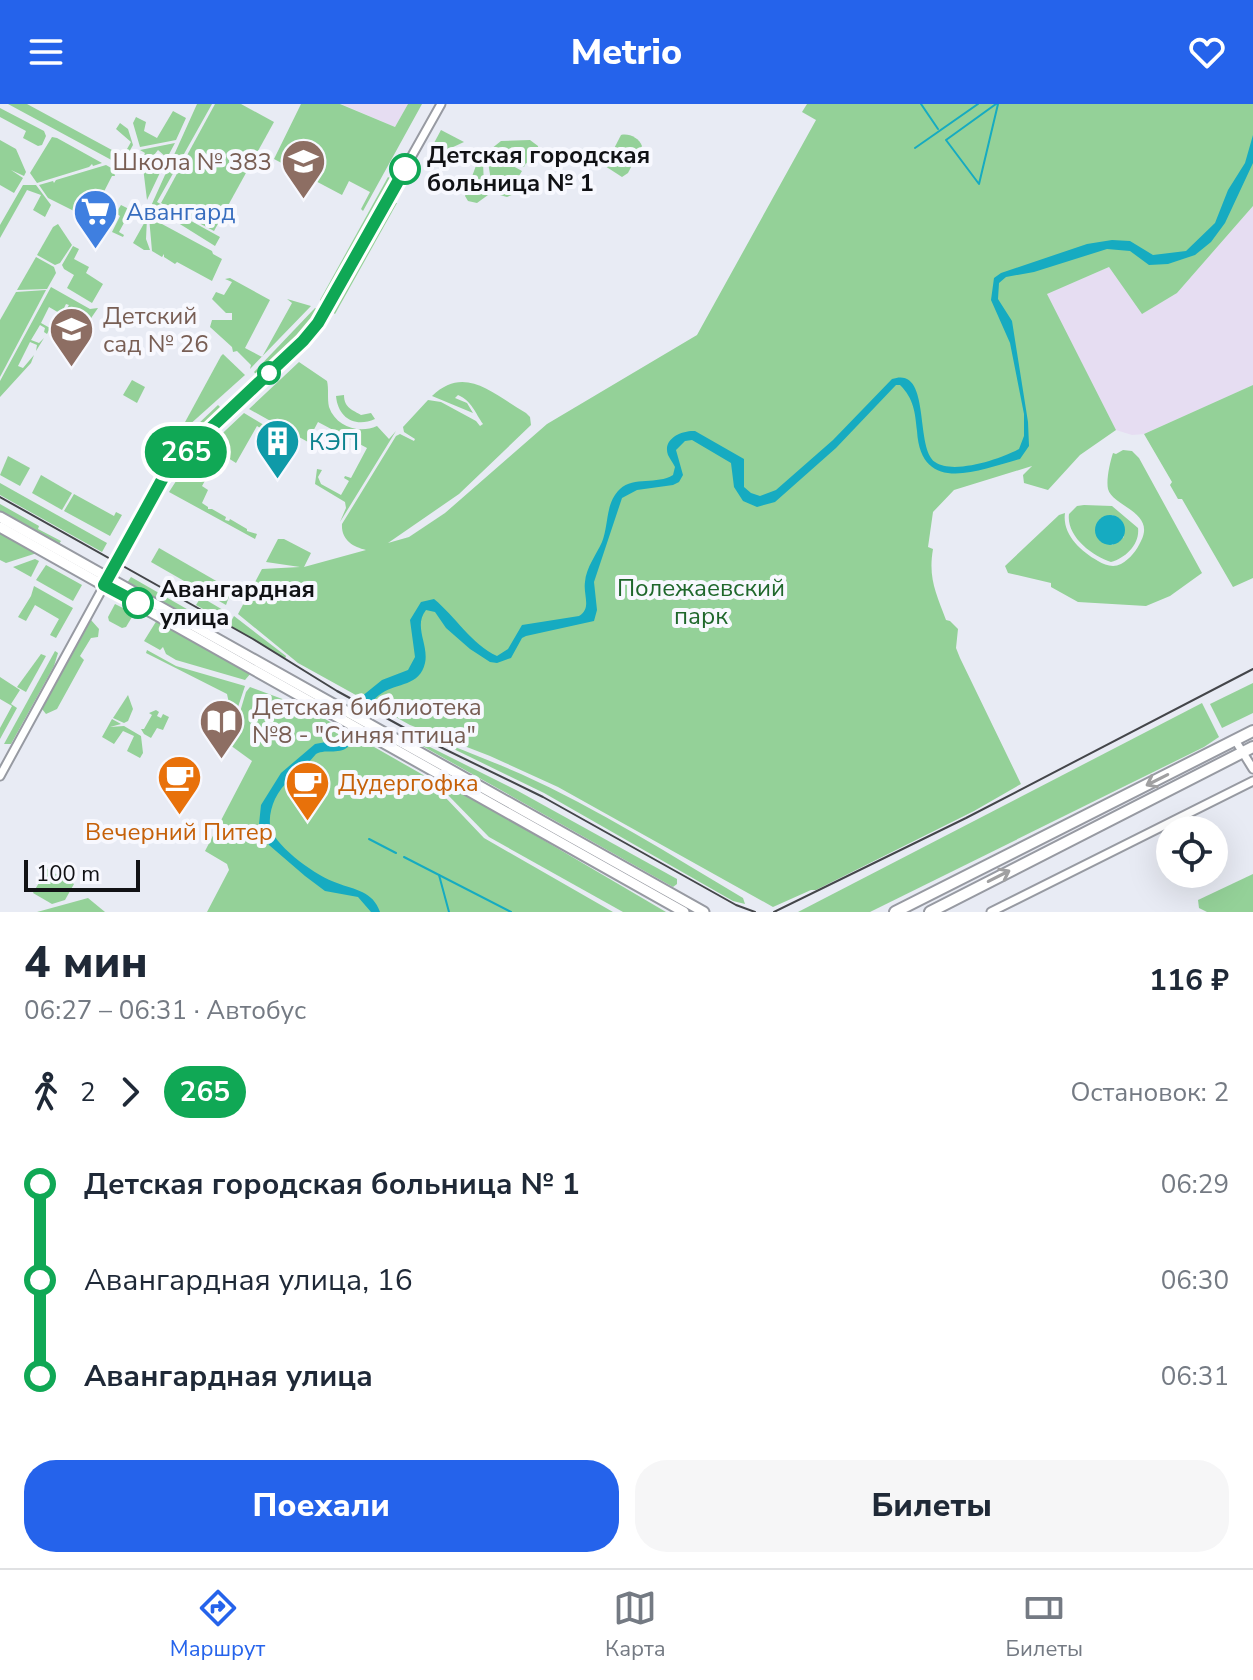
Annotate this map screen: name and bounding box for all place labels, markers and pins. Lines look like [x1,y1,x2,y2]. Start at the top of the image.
school or university icon: Школа № 383 [279,138,327,201]
place label: Детская городская больница № 1 [427,139,650,199]
place label: Школа № 383 [113,146,272,178]
marker: Детская городская больница № 1 [390,154,420,184]
supermarket icon: Авангард [71,188,119,251]
place label: Авангард [126,196,235,228]
place label: Детский сад № 26 [103,300,209,360]
school or university icon: Детский сад № 26 [48,306,96,369]
unlabelled marker [258,362,280,384]
building icon: КЭП [254,418,302,481]
place label: КЭП [309,426,359,458]
place label: Авангардная улица [160,573,315,633]
marker: Авангардная улица [123,588,153,618]
place label: Детская библиотека №8 - "Синяя птица" [252,691,482,751]
library icon: Детская библиотека №8 - "Синяя птица" [197,697,245,760]
cafe icon: Вечерний Питер [155,754,203,817]
cafe icon: Дудергофка [283,759,331,822]
place label: Дудергофка [338,767,479,799]
place label: Вечерний Питер [85,816,273,848]

